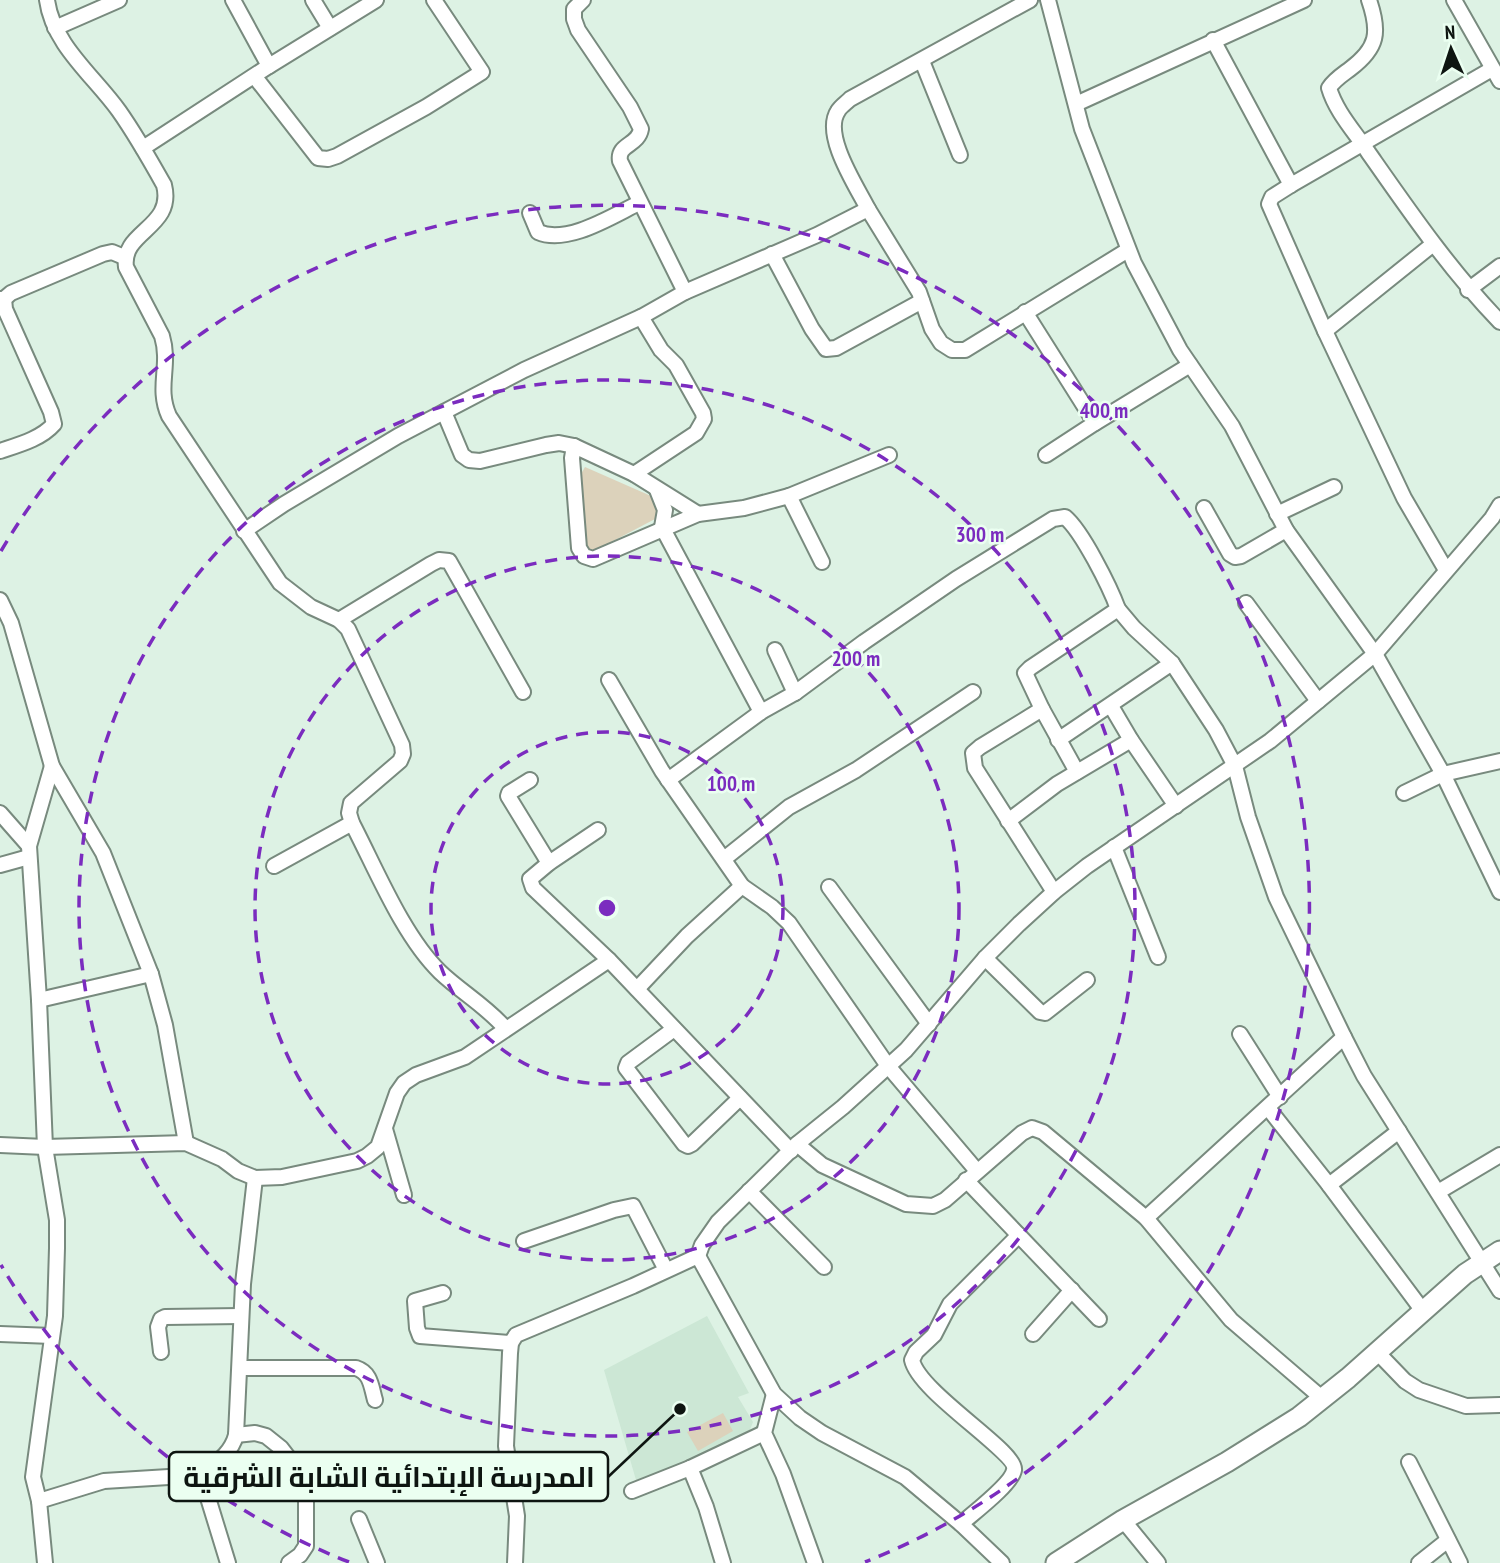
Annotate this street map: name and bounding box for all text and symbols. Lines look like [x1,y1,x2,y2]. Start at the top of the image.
north arrow [1416,14,1486,84]
text: N [1444,20,1456,44]
text: 400 m [1080,397,1128,424]
text: 300 m [956,521,1004,548]
text: 200 m [832,645,880,672]
text: 100 m [707,770,755,797]
centre of rings [595,896,619,920]
callout: المدرسة الإبتدائية الشابة الشرقية [169,1452,608,1501]
text: المدرسة الإبتدائية الشابة الشرقية [183,1458,595,1496]

